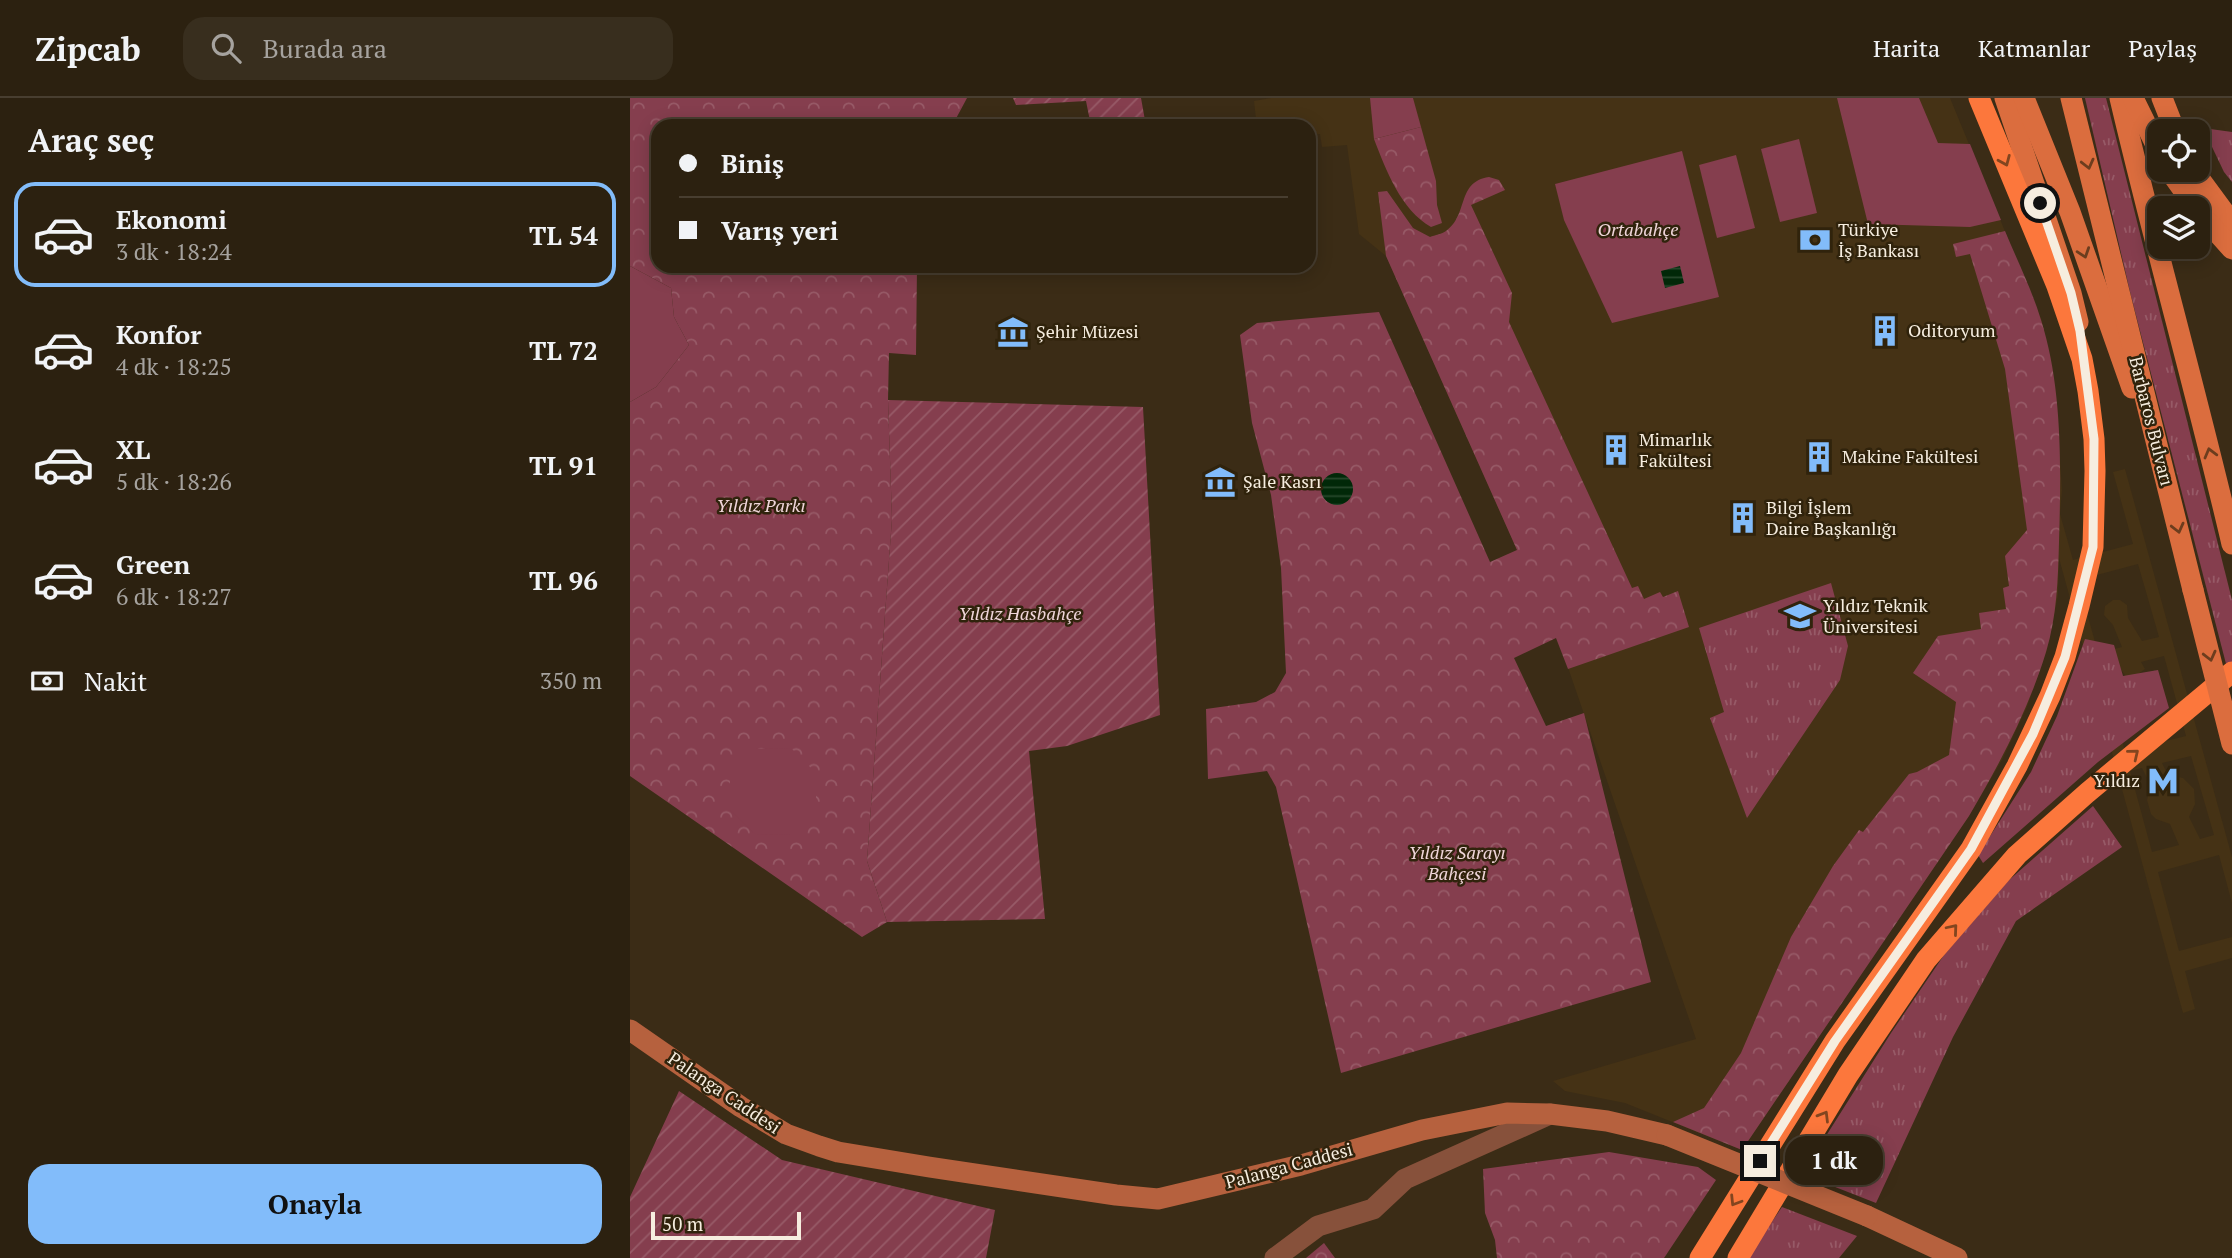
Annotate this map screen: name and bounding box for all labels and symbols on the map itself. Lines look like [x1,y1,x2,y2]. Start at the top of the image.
one-way arrow [1997,154,2011,166]
one-way arrow [2080,158,2094,170]
route start [2024,187,2056,219]
park label: Ortabahçe [1598,217,1678,241]
place label: Türkiye İş Bankası [1838,217,1919,262]
bank icon: Türkiye İş Bankası [1798,223,1832,257]
one-way arrow [2076,246,2090,258]
building icon: Oditoryum [1868,314,1902,348]
museum icon: Şehir Müzesi [996,315,1030,349]
place label: Oditoryum [1908,318,1996,342]
place label: Şehir Müzesi [1036,319,1139,343]
street label: Barbaros Bulvarı [2124,354,2180,488]
place label: Mimarlık Fakültesi [1639,427,1712,472]
building icon: Mimarlık Fakültesi [1599,433,1633,467]
building icon: Makine Fakültesi [1802,440,1836,474]
place label: Makine Fakültesi [1842,444,1978,468]
one-way arrow [2204,447,2219,459]
museum icon: Şale Kasrı [1203,465,1237,499]
place label: Şale Kasrı [1243,469,1321,493]
park label: Yıldız Parkı [717,493,805,517]
place label: Bilgi İşlem Daire Başkanlığı [1766,495,1897,540]
building icon: Bilgi İşlem Daire Başkanlığı [1726,501,1760,535]
one-way arrow [2170,522,2184,534]
place label: Yıldız Teknik Üniversitesi [1823,593,1928,638]
school or university icon: Yıldız Teknik Üniversitesi [1783,599,1817,633]
park label: Yıldız Hasbahçe [958,601,1082,625]
one-way arrow [2202,650,2216,662]
one-way arrow [2126,750,2139,762]
metro station icon: Yıldız [2146,764,2180,798]
place label: Yıldız [2093,768,2140,792]
park label: Yıldız Sarayı Bahçesi [1408,840,1506,885]
one-way arrow [1945,924,1957,937]
street label: Palanga Caddesi [664,1046,786,1139]
one-way arrow [1816,1110,1829,1123]
callout: 1 dk [1784,1136,1882,1186]
street label: Palanga Caddesi [1222,1137,1355,1194]
route end [1744,1145,1776,1177]
one-way arrow [1731,1194,1744,1207]
scale bar [651,1209,802,1241]

